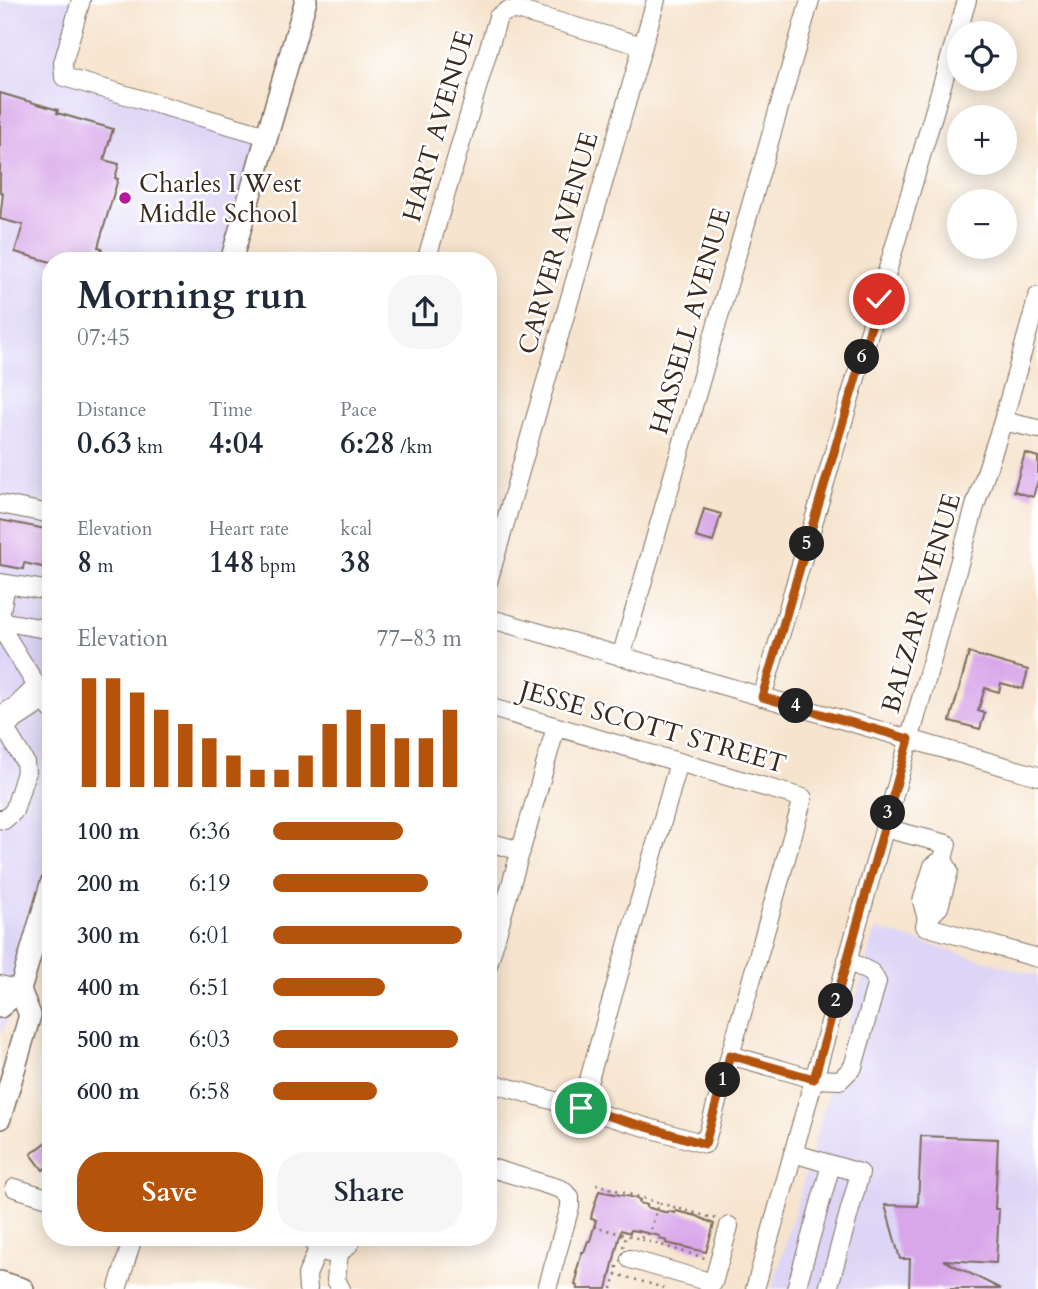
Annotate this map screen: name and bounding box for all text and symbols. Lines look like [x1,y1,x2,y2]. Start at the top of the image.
map controls [947,21,1017,259]
button: locate [947,21,1017,91]
street label: HART AVENUE [394,26,482,226]
button: + [947,105,1017,175]
street label: CARVER AVENUE [510,128,606,358]
place label: Charles I West Middle School [139,166,301,231]
button: − [947,189,1017,259]
marker: Charles I West Middle School [117,190,133,206]
street label: HASSELL AVENUE [641,204,739,438]
pin [849,269,909,329]
text: Morning run [77,270,307,322]
button: share [388,275,462,349]
icon: check [860,280,898,318]
text: 07:45 [77,322,130,353]
pin: 6 [844,340,880,374]
text: 6 [857,343,866,369]
text: Distance [77,397,146,423]
text: Time [209,397,253,423]
text: Pace [340,397,377,423]
text: 0.63 [77,423,132,464]
text: 4:04 [209,423,263,464]
text: 6:28 [340,423,395,464]
text: km [132,434,163,460]
text: /km [395,434,433,460]
street label: BALZAR AVENUE [873,489,969,717]
text: Elevation [77,516,152,542]
text: Heart rate [209,516,289,542]
text: kcal [340,516,372,542]
pin: 5 [790,526,824,562]
text: 5 [802,530,811,556]
text: 8 [77,542,92,583]
text: 148 [209,542,255,583]
text: 38 [340,542,371,583]
text: m [92,553,114,579]
text: bpm [255,553,296,579]
text: Elevation [77,623,168,654]
text: 77–83 m [377,623,462,654]
street label: JESSE SCOTT STREET [512,671,790,782]
pin: 4 [778,688,814,724]
text: 4 [791,692,800,718]
pin: 3 [870,796,906,830]
text: 3 [883,799,892,825]
text: 100 m [77,816,140,847]
text: 6:36 [189,816,230,847]
text: 200 m [77,868,140,899]
text: 6:19 [189,868,230,899]
text: 300 m [77,920,140,951]
text: 6:01 [189,920,230,951]
text: 400 m [77,972,140,1003]
text: 6:51 [189,972,230,1003]
pin: 2 [818,984,854,1018]
text: 2 [831,987,840,1013]
text: 500 m [77,1024,140,1055]
text: 6:03 [189,1024,230,1055]
pin: 1 [706,1062,740,1098]
text: 1 [718,1066,727,1092]
text: 600 m [77,1076,140,1107]
text: 6:58 [189,1076,230,1107]
pin [551,1078,611,1138]
icon: arrive [562,1089,600,1127]
button: Save [77,1152,263,1232]
button: Share [277,1152,462,1232]

